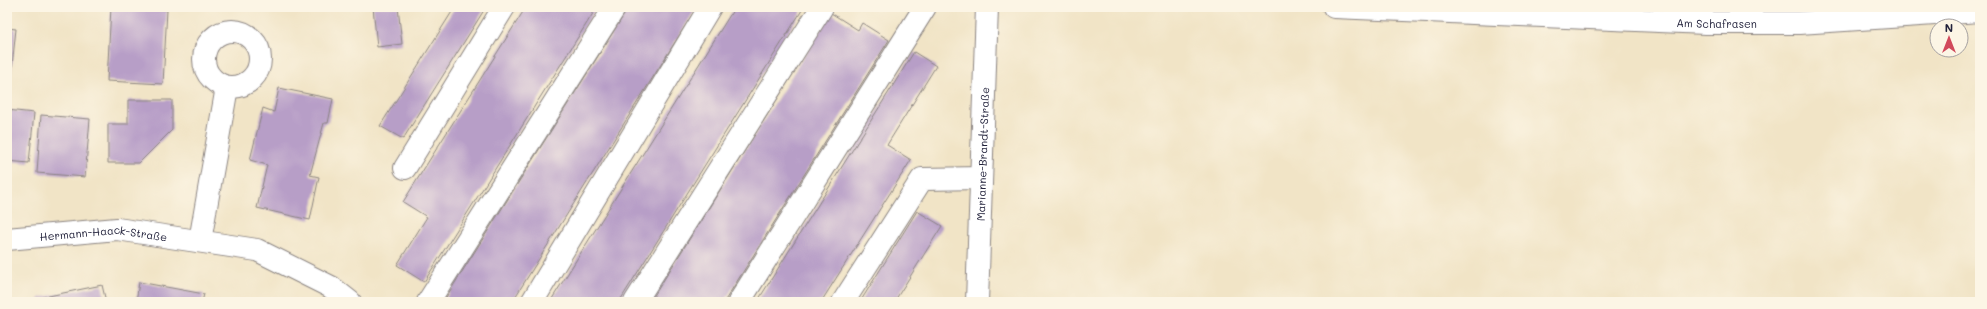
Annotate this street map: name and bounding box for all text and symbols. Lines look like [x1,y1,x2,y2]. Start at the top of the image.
street label: Am Schafrasen [1676,14,1757,31]
north arrow [1929,18,1969,58]
text: N [1945,20,1953,35]
street label: Marianne-Brandt-Straße [972,87,992,221]
street label: Hermann-Haack-Straße [39,221,169,244]

